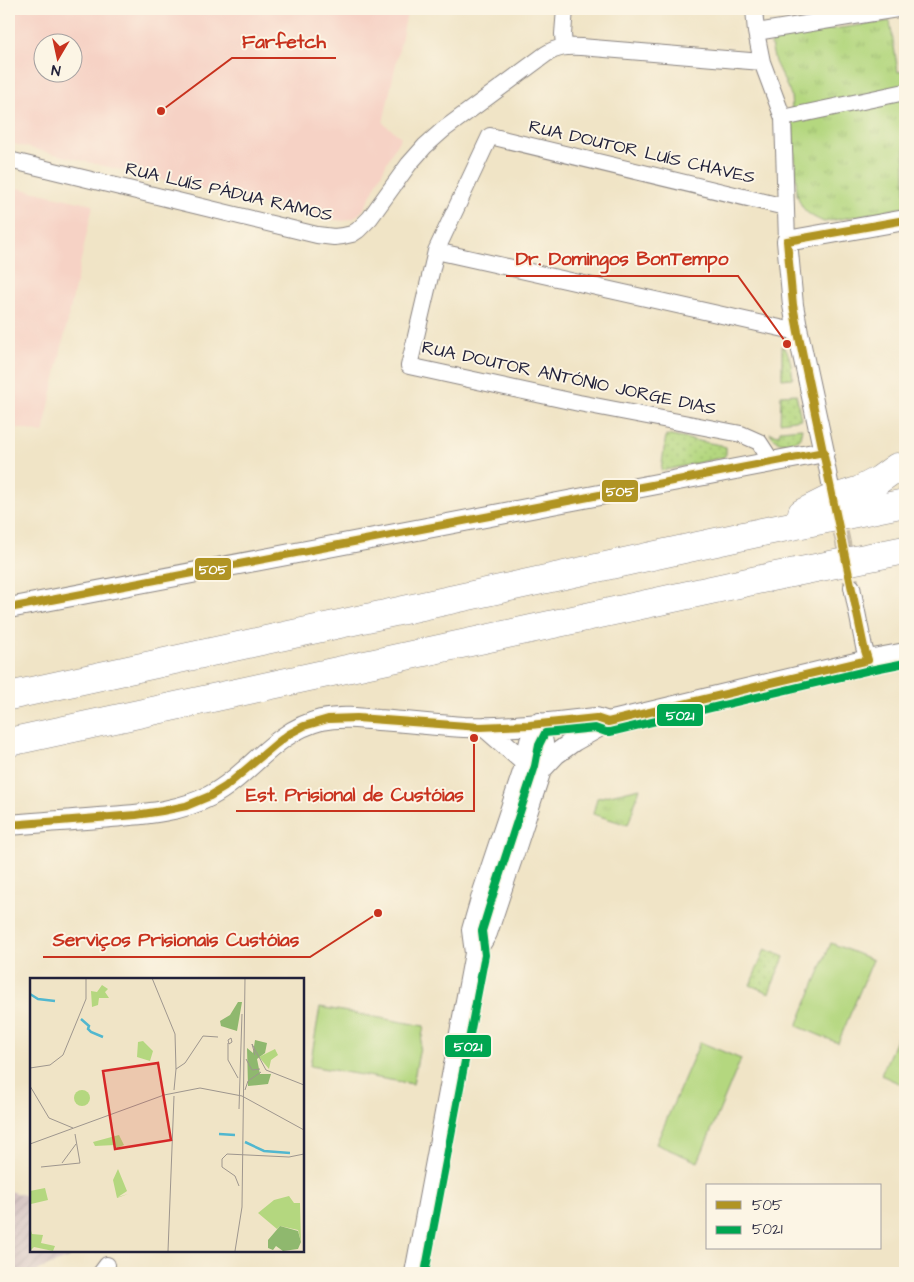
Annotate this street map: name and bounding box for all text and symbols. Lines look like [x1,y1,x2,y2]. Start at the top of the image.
callout: Farfetch [232,24,336,58]
text: Farfetch [242,29,327,56]
north arrow [32,32,82,82]
text: N [50,59,62,80]
street label: RUA DOUTOR LUÍS CHAVES [526,114,758,190]
street label: RUA LUÍS PÁDUA RAMOS [123,156,335,228]
callout: Dr. Domingos BonTempo [506,242,738,276]
text: Dr. Domingos BonTempo [516,246,729,274]
street label: RUA DOUTOR ANTÓNIO JORGE DIAS [419,335,719,421]
line badge: 505 [601,479,639,503]
text: 505 [606,482,635,502]
line badge: 505 [194,557,232,581]
text: 505 [199,560,228,580]
line badge: 5021 [656,703,704,727]
text: 5021 [666,706,694,726]
callout: Est. Prisional de Custóias [236,777,474,811]
text: Est. Prisional de Custóias [246,782,464,809]
callout: Serviços Prisionais Custóias [43,923,310,957]
text: Serviços Prisionais Custóias [52,927,300,954]
inset map [30,978,304,1252]
line badge: 5021 [444,1034,492,1058]
text: 5021 [454,1037,482,1057]
legend [706,1184,882,1250]
text: 505 [752,1195,783,1216]
text: 5021 [752,1219,783,1240]

